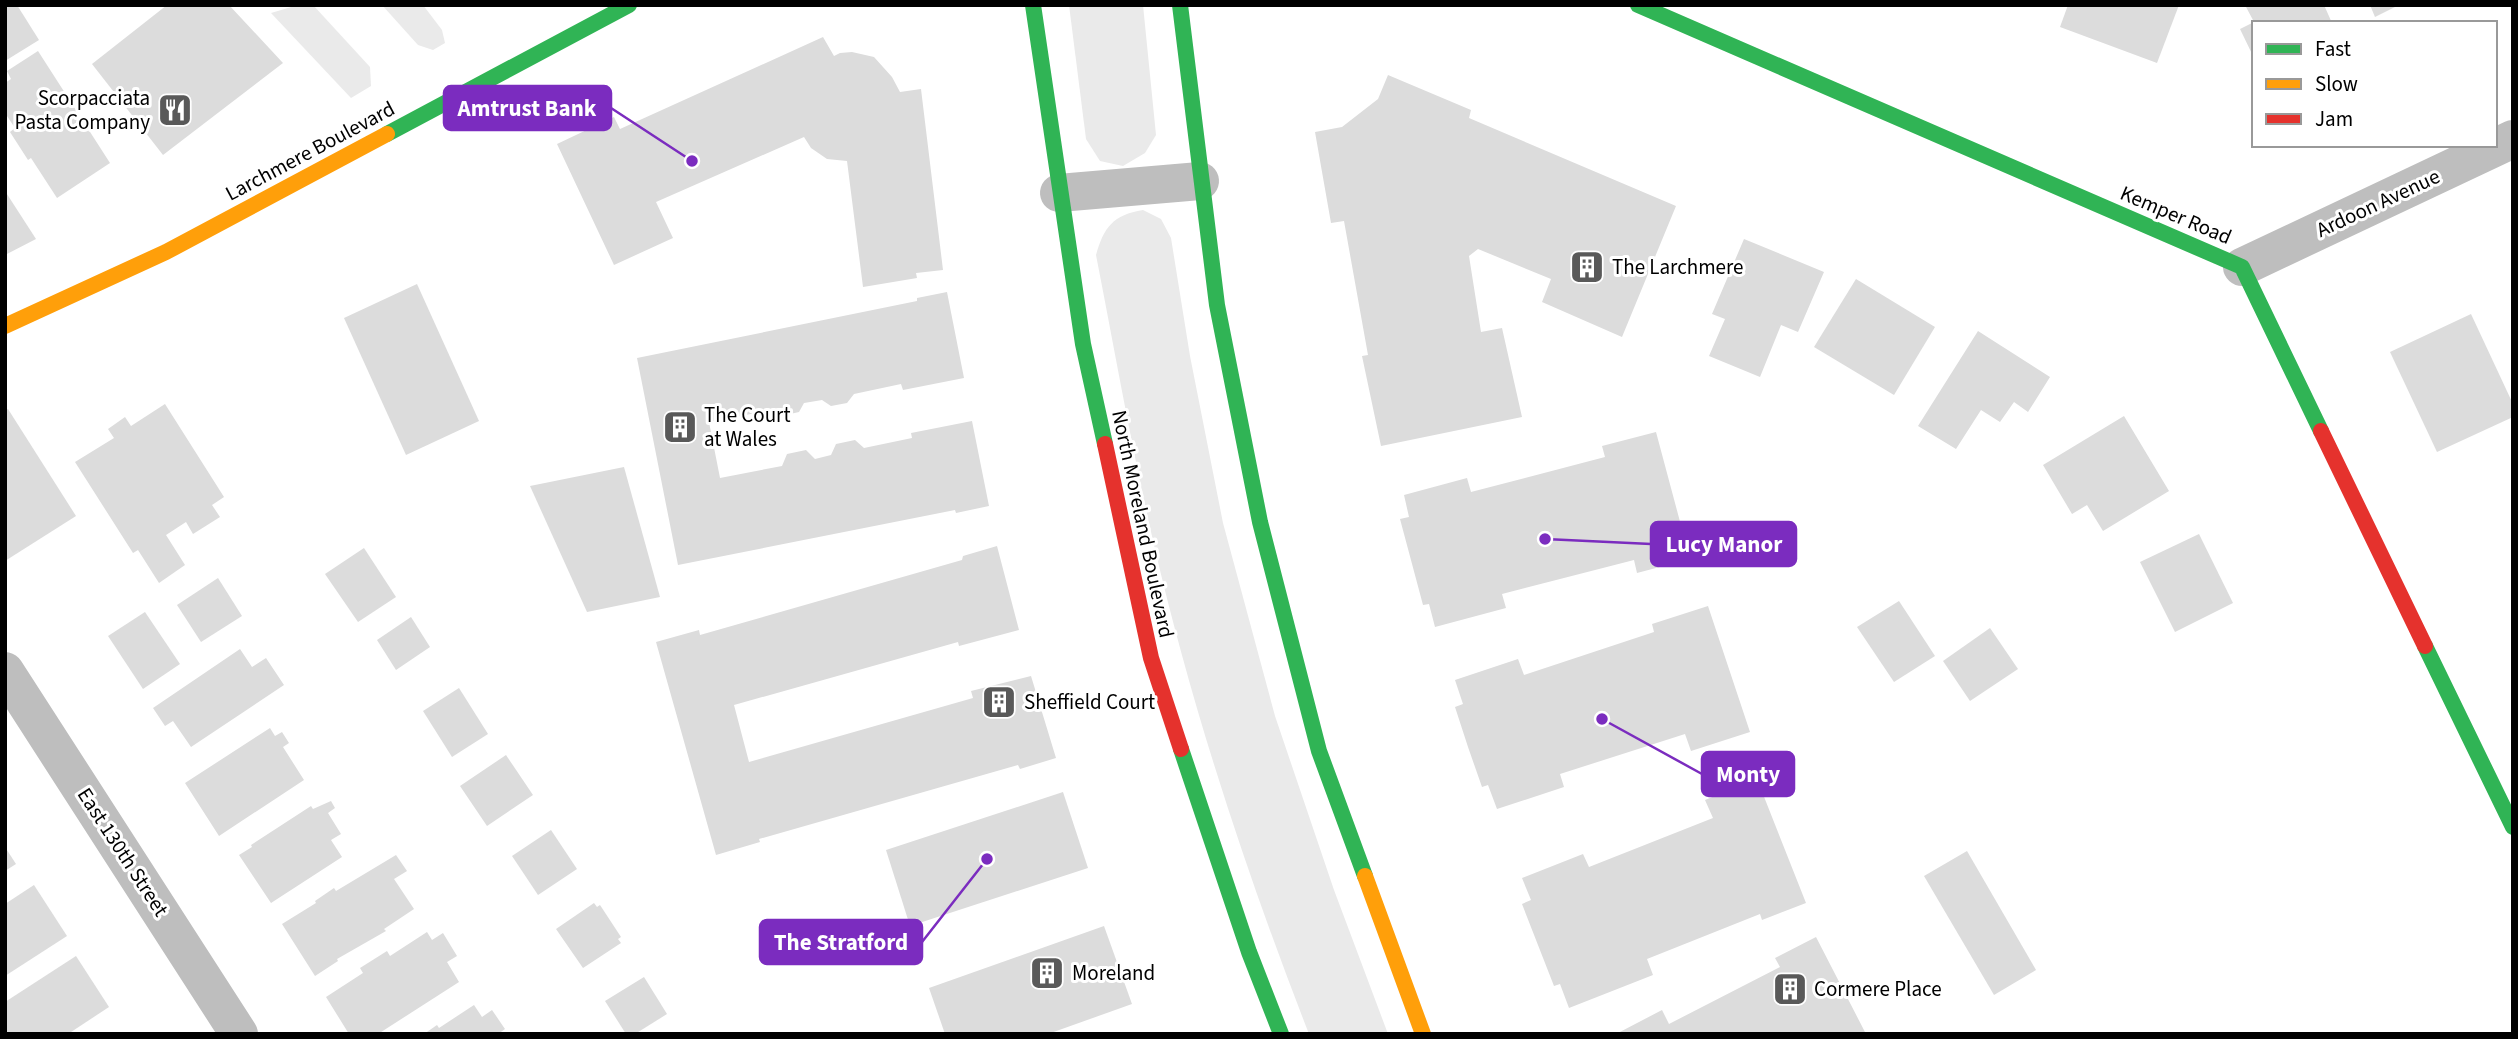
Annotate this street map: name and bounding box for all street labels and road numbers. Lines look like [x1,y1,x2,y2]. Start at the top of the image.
street label: Larchmere Boulevard [220,94,400,208]
street label: Ardoon Avenue [2311,161,2445,245]
street label: Kemper Road [2116,178,2236,252]
street label: North Moreland Boulevard [1104,407,1182,641]
street label: East 130th Street [70,782,176,922]

